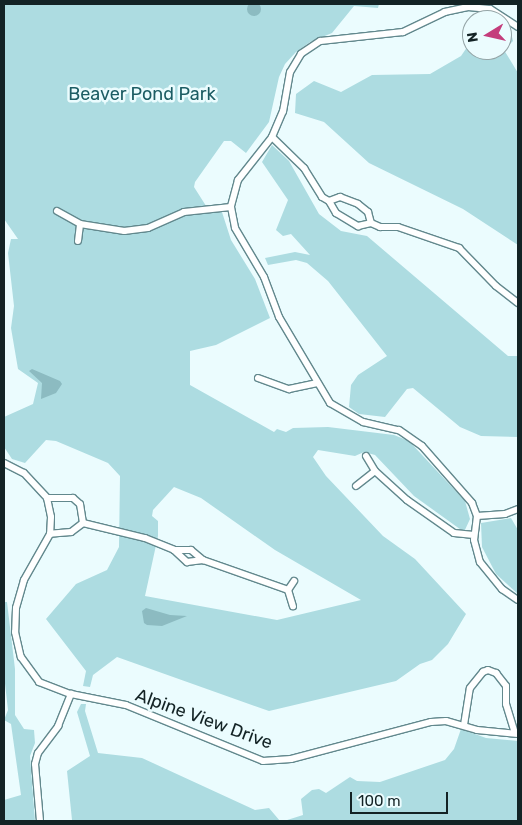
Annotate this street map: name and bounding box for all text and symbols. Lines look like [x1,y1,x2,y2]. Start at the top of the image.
north arrow [462,10,512,60]
text: N [463,31,482,44]
park label: Beaver Pond Park [68,83,216,105]
street label: Alpine View Drive [132,684,276,754]
scale bar [352,782,450,814]
text: 100 m [358,792,400,810]

